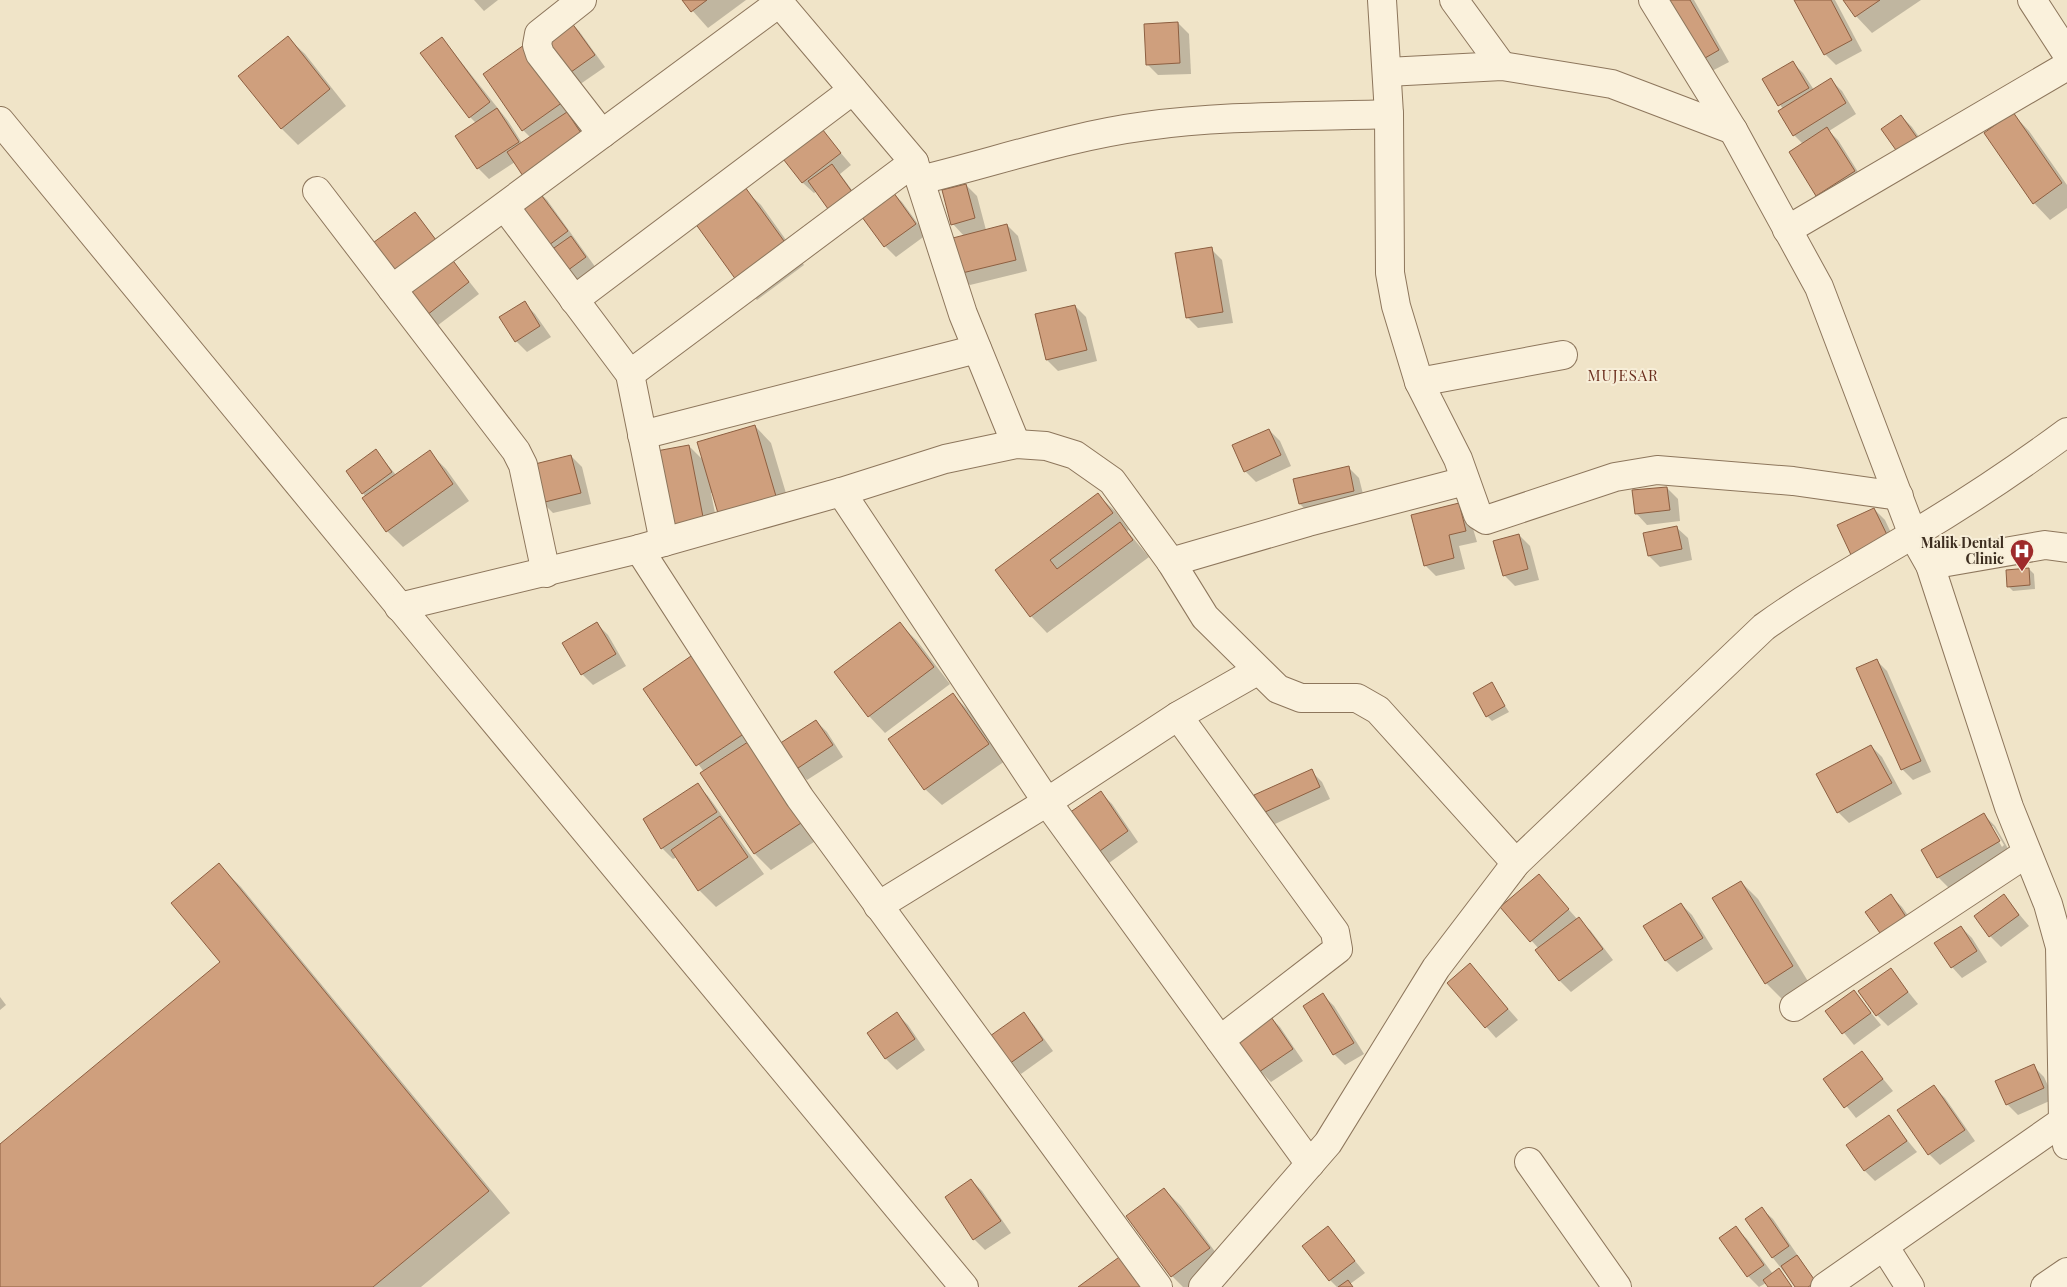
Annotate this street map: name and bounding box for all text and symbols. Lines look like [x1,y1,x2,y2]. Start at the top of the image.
district label: MUJESAR [1587,365,1659,385]
place label: Malik Dental Clinic [1921,533,2005,568]
hospital icon: Malik Dental Clinic [2009,538,2035,572]

